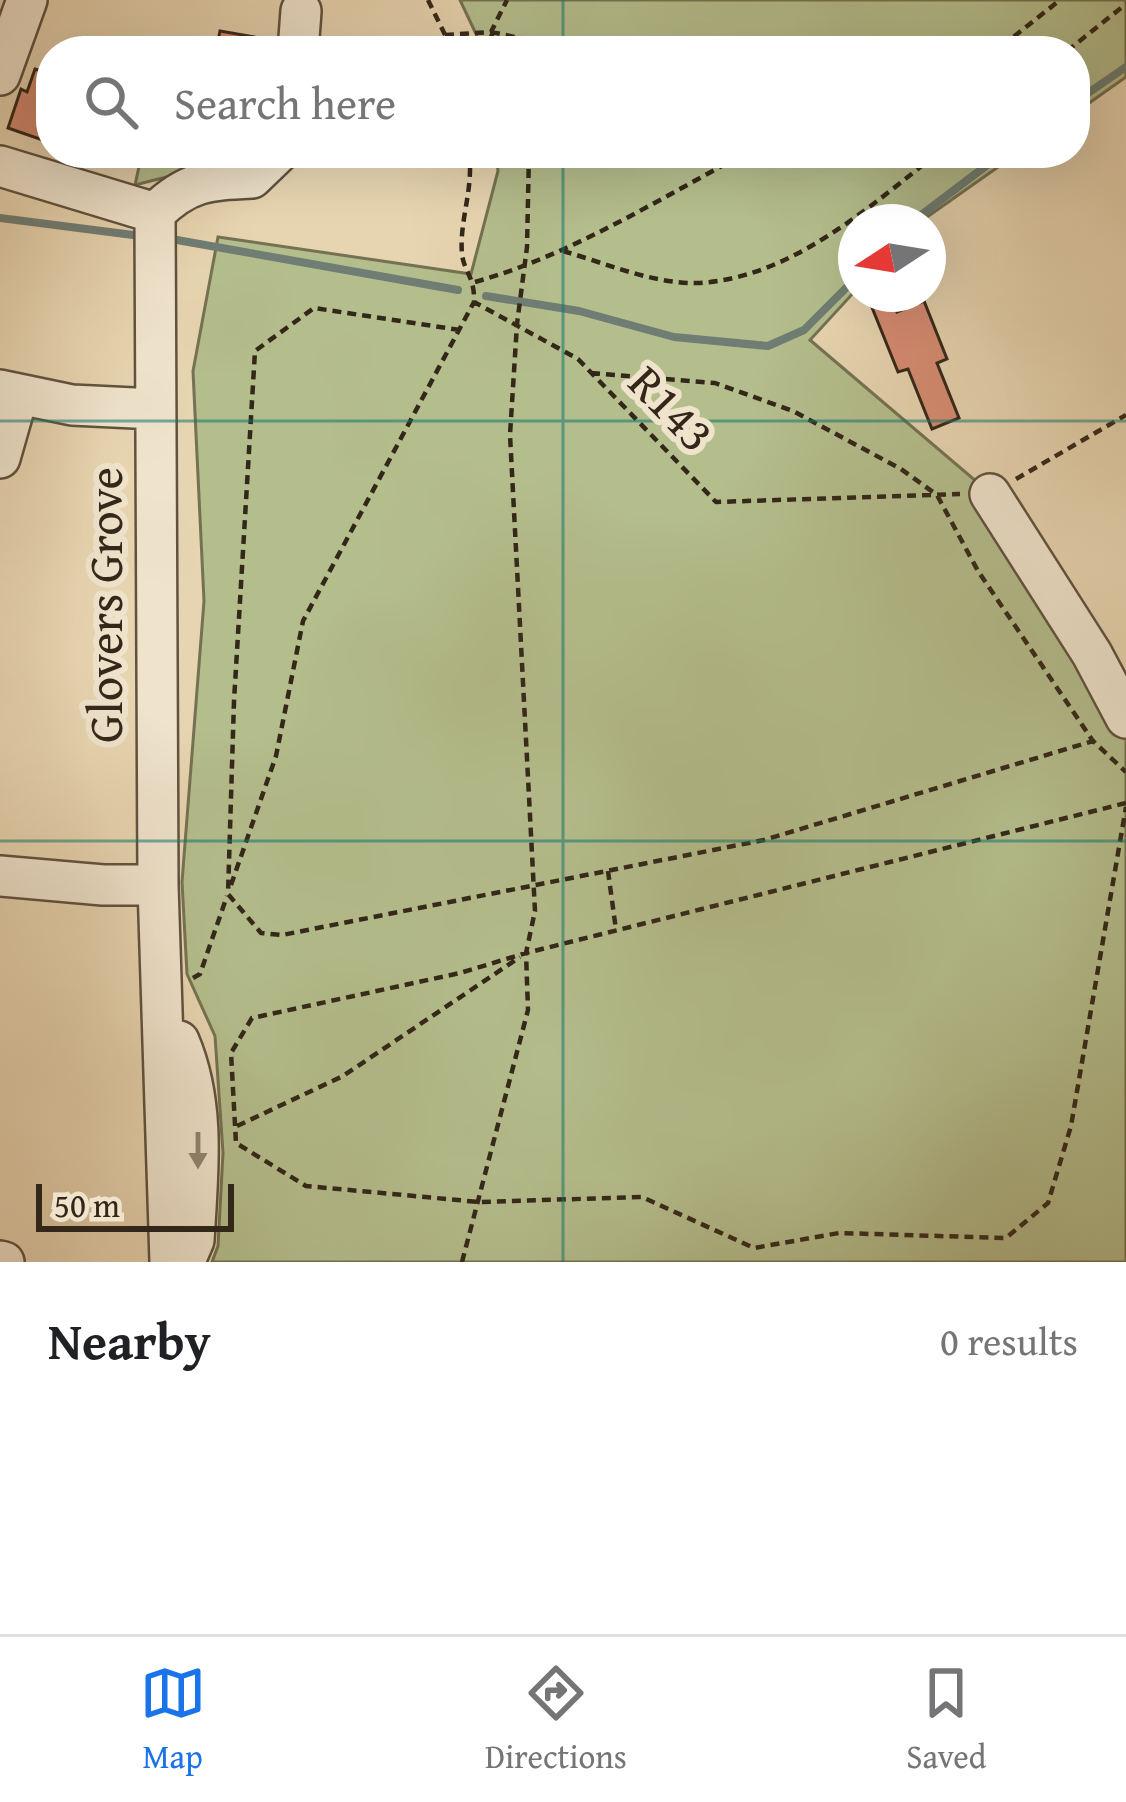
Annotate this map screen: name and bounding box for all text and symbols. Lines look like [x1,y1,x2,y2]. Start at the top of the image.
search box [36,36,1090,168]
icon: search [78,69,144,135]
text: Search here [174,70,396,135]
north arrow [838,204,946,312]
street label: R143 [613,348,732,467]
street label: Glovers Grove [69,467,140,743]
one-way arrow [188,1132,208,1170]
scale bar [36,1178,234,1231]
text: 50 m [54,1181,120,1229]
text: Nearby [48,1303,211,1378]
text: 0 results [940,1312,1078,1369]
tab: Map [140,1660,206,1780]
tab: Directions [485,1660,627,1780]
tab: Saved [906,1660,986,1780]

